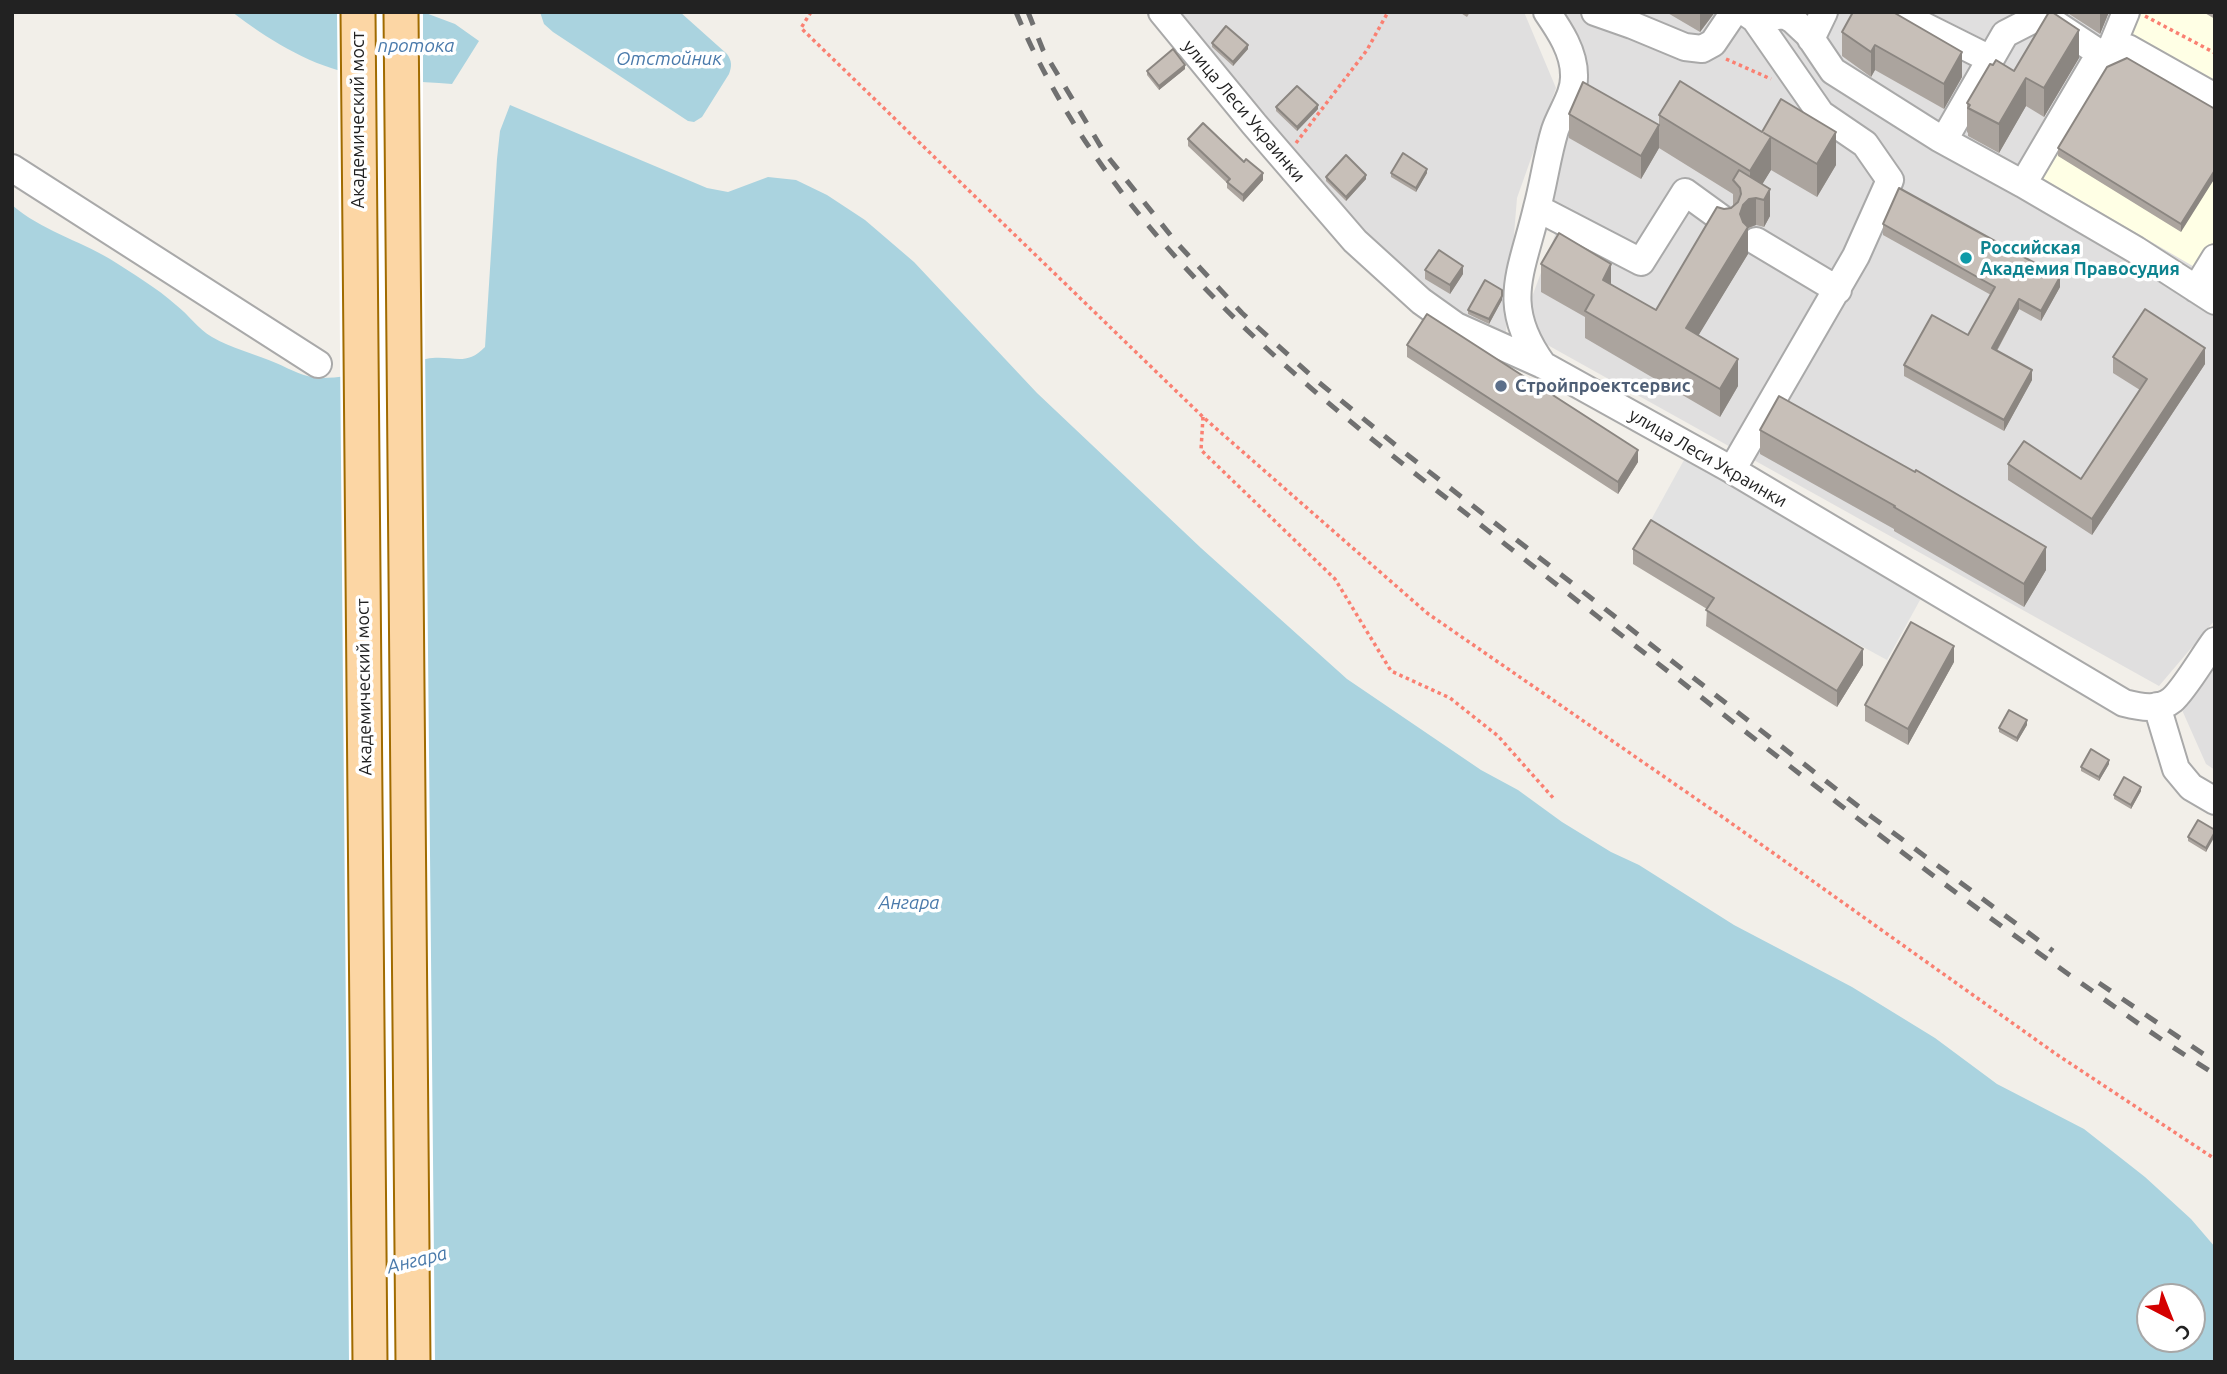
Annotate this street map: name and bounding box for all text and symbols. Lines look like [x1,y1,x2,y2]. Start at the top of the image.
street label: Академический мост [347,31,369,209]
water label: протока [378,35,454,57]
street label: улица Леси Украинки [1178,35,1310,187]
water label: Отстойник [616,48,722,70]
place label: Российская Академия Правосудия [1980,237,2180,280]
marker: Российская Академия Правосудия [1958,250,1974,266]
place label: Стройпроектсервис [1515,375,1691,397]
marker: Стройпроектсервис [1493,378,1509,394]
street label: улица Леси Украинки [1625,404,1791,512]
street label: Академический мост [352,598,376,776]
water label: Ангара [878,892,940,914]
water label: Ангара [385,1242,449,1278]
north arrow [2136,1283,2206,1353]
text: С [2172,1320,2196,1344]

